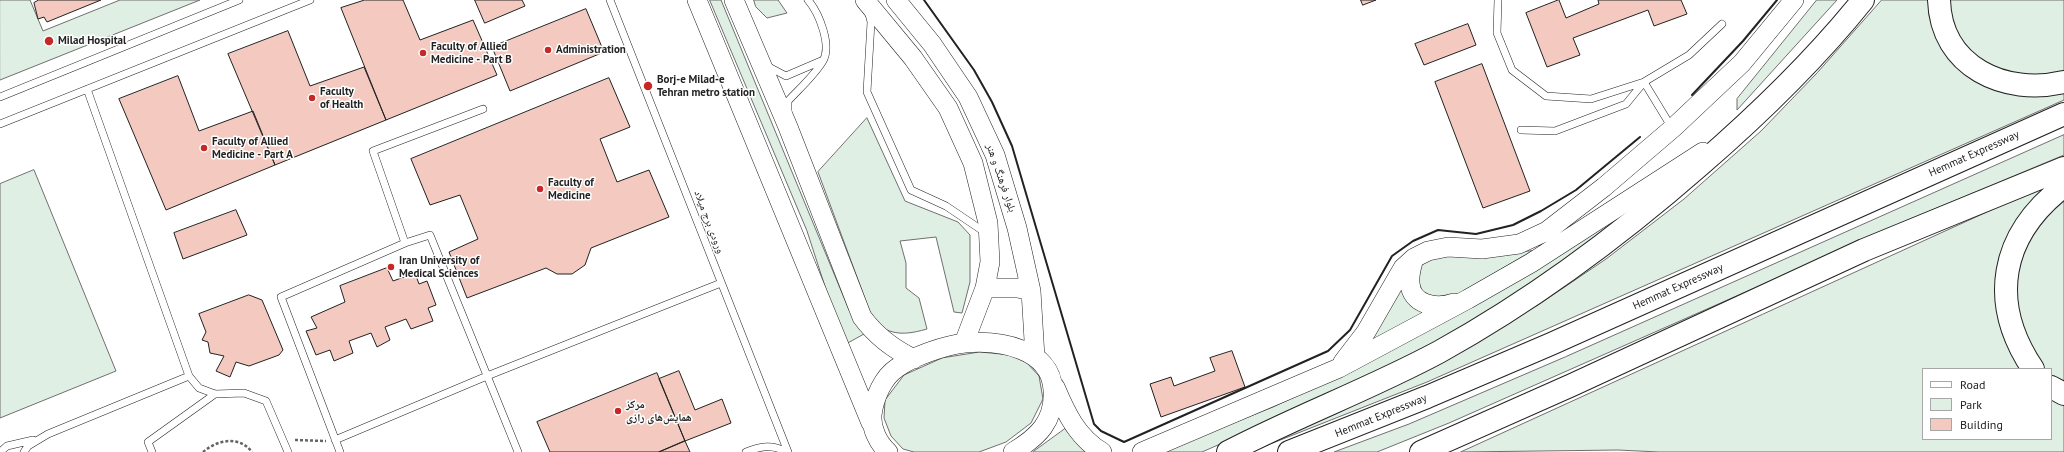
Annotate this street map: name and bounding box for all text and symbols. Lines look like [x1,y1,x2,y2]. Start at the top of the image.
place label: Milad Hospital [58,34,126,48]
marker: Milad Hospital [43,35,55,47]
place label: Faculty of Allied Medicine - Part B [431,40,512,66]
place label: Administration [556,43,626,57]
marker: Administration [543,45,553,55]
marker: Faculty of Allied Medicine - Part B [418,48,428,58]
place label: Borj-e Milad-e Tehran metro station [657,73,755,99]
marker: Borj-e Milad-e Tehran metro station [642,80,654,92]
place label: Faculty of Health [320,85,363,111]
marker: Faculty of Health [307,93,317,103]
street label: Hemmat Expressway [1927,128,2021,180]
place label: Faculty of Allied Medicine - Part A [212,135,293,161]
street label: بلوار فرهنگ و هنر [983,142,1019,214]
marker: Faculty of Allied Medicine - Part A [199,143,209,153]
place label: Faculty of Medicine [548,176,594,202]
marker: Faculty of Medicine [535,184,545,194]
street label: ورودی برج میلاد [691,189,727,255]
place label: Iran University of Medical Sciences [399,254,479,280]
street label: Hemmat Expressway [1631,261,1725,313]
marker: Iran University of Medical Sciences [386,262,396,272]
legend [1922,368,2052,440]
text: Road [1960,377,1985,392]
street label: Hemmat Expressway [1333,392,1429,440]
text: Park [1960,397,1982,412]
place label: مرکز همایش‌های رازی [626,398,692,424]
marker: مرکز همایش‌های رازی [613,406,623,416]
text: Building [1960,417,2003,432]

